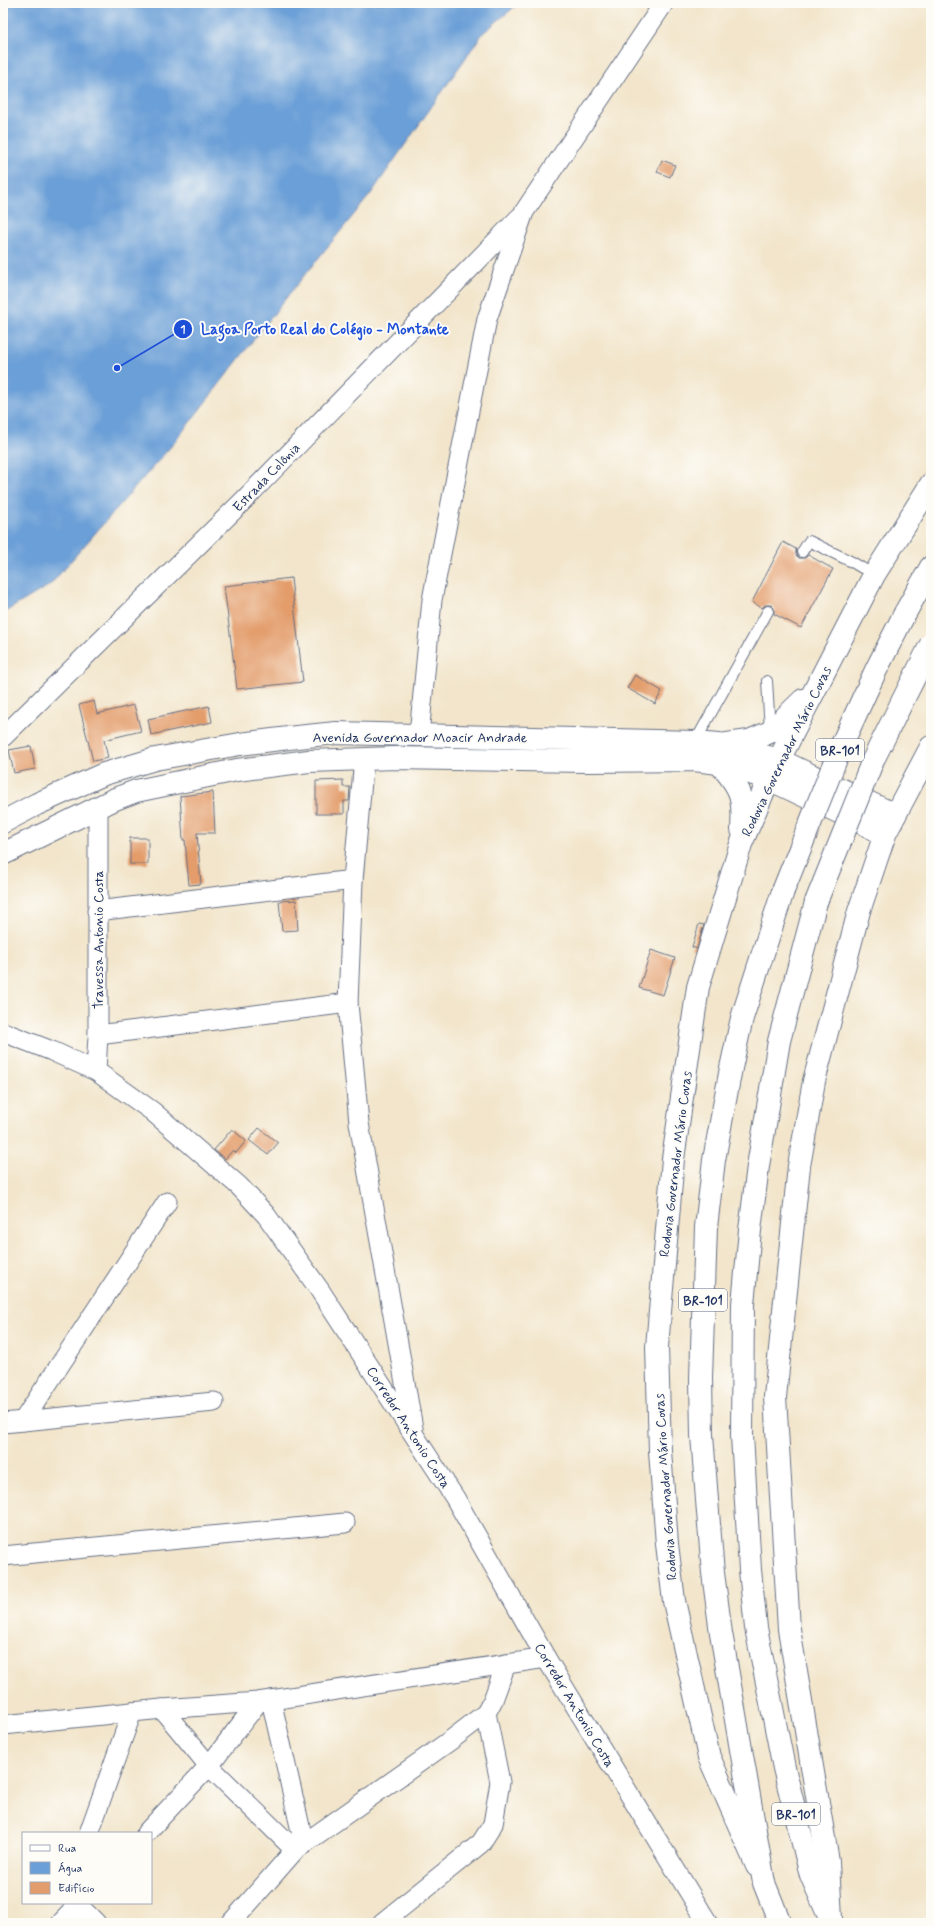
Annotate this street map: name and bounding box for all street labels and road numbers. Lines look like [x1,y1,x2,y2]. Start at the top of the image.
street label: Estrada Colônia [229,439,304,516]
street label: Rodovia Governador Mário Covas [738,663,836,840]
street label: Avenida Governador Moacir Andrade [313,729,528,747]
road number: BR-101 [816,739,864,761]
street label: Travessa Antonio Costa [90,871,108,1009]
street label: Rodovia Governador Mário Covas [656,1070,696,1258]
road number: BR-101 [679,1289,727,1311]
street label: Corredor Antonio Costa [362,1363,454,1492]
street label: Rodovia Governador Mário Covas [650,1393,682,1581]
street label: Corredor Antonio Costa [530,1640,618,1771]
road number: BR-101 [772,1803,820,1825]

